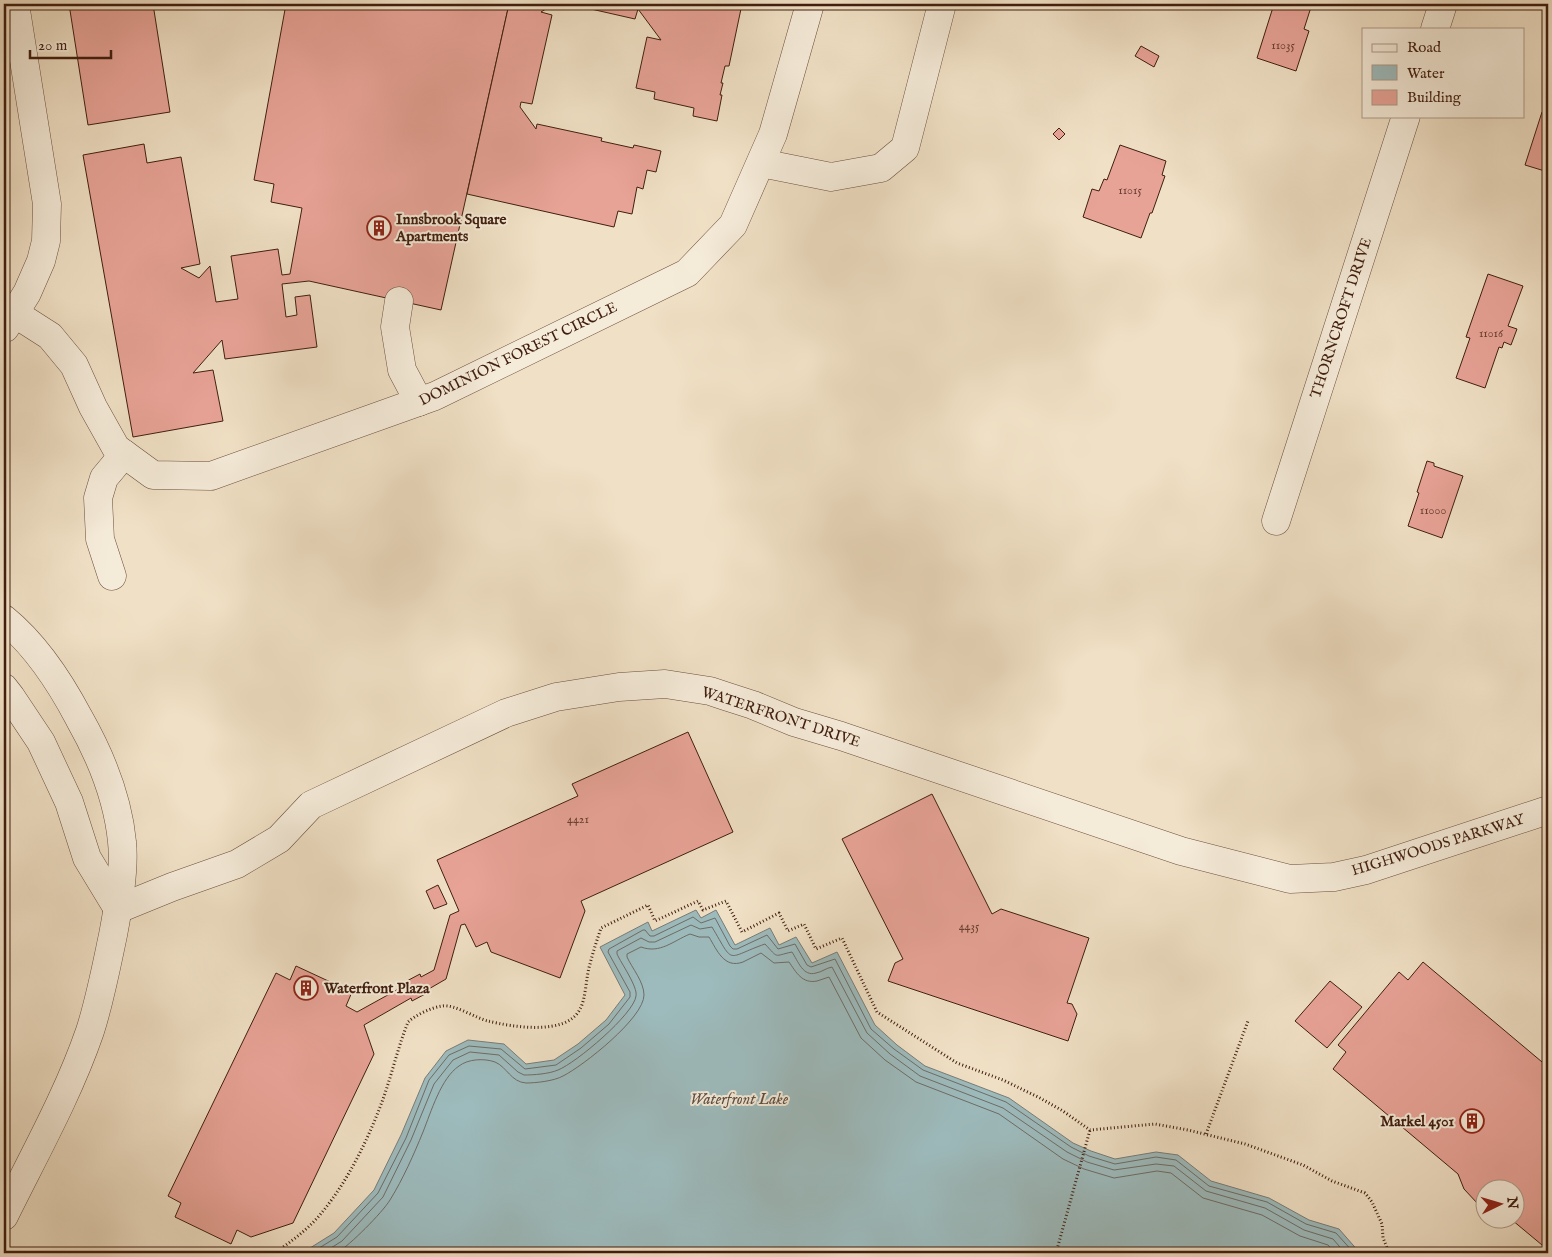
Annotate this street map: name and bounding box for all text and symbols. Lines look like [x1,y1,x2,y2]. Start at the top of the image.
scale bar [30,28,111,60]
legend [1362,28,1524,118]
text: 20 m [38,36,68,55]
house number: 11035 [1271,38,1295,53]
text: Road [1407,38,1442,57]
text: Water [1407,64,1445,83]
text: Building [1407,88,1462,107]
house number: 11015 [1118,183,1142,198]
place label: Innsbrook Square Apartments [395,210,506,246]
building icon: Innsbrook Square Apartments [366,215,392,241]
street label: THORNCROFT DRIVE [1306,235,1376,401]
street label: DOMINION FOREST CIRCLE [416,298,620,410]
house number: 11016 [1479,326,1504,341]
house number: 11000 [1420,503,1446,518]
street label: WATERFRONT DRIVE [699,682,863,752]
street label: HIGHWOODS PARKWAY [1349,809,1528,880]
house number: 4421 [567,812,589,827]
house number: 4435 [959,919,980,934]
building icon: Waterfront Plaza [293,975,319,1001]
place label: Waterfront Plaza [323,979,430,998]
water label: Waterfront Lake [690,1090,789,1110]
building icon: Markel 4501 [1459,1108,1485,1134]
place label: Markel 4501 [1380,1112,1454,1131]
north arrow [1474,1180,1524,1230]
text: N [1502,1195,1521,1210]

